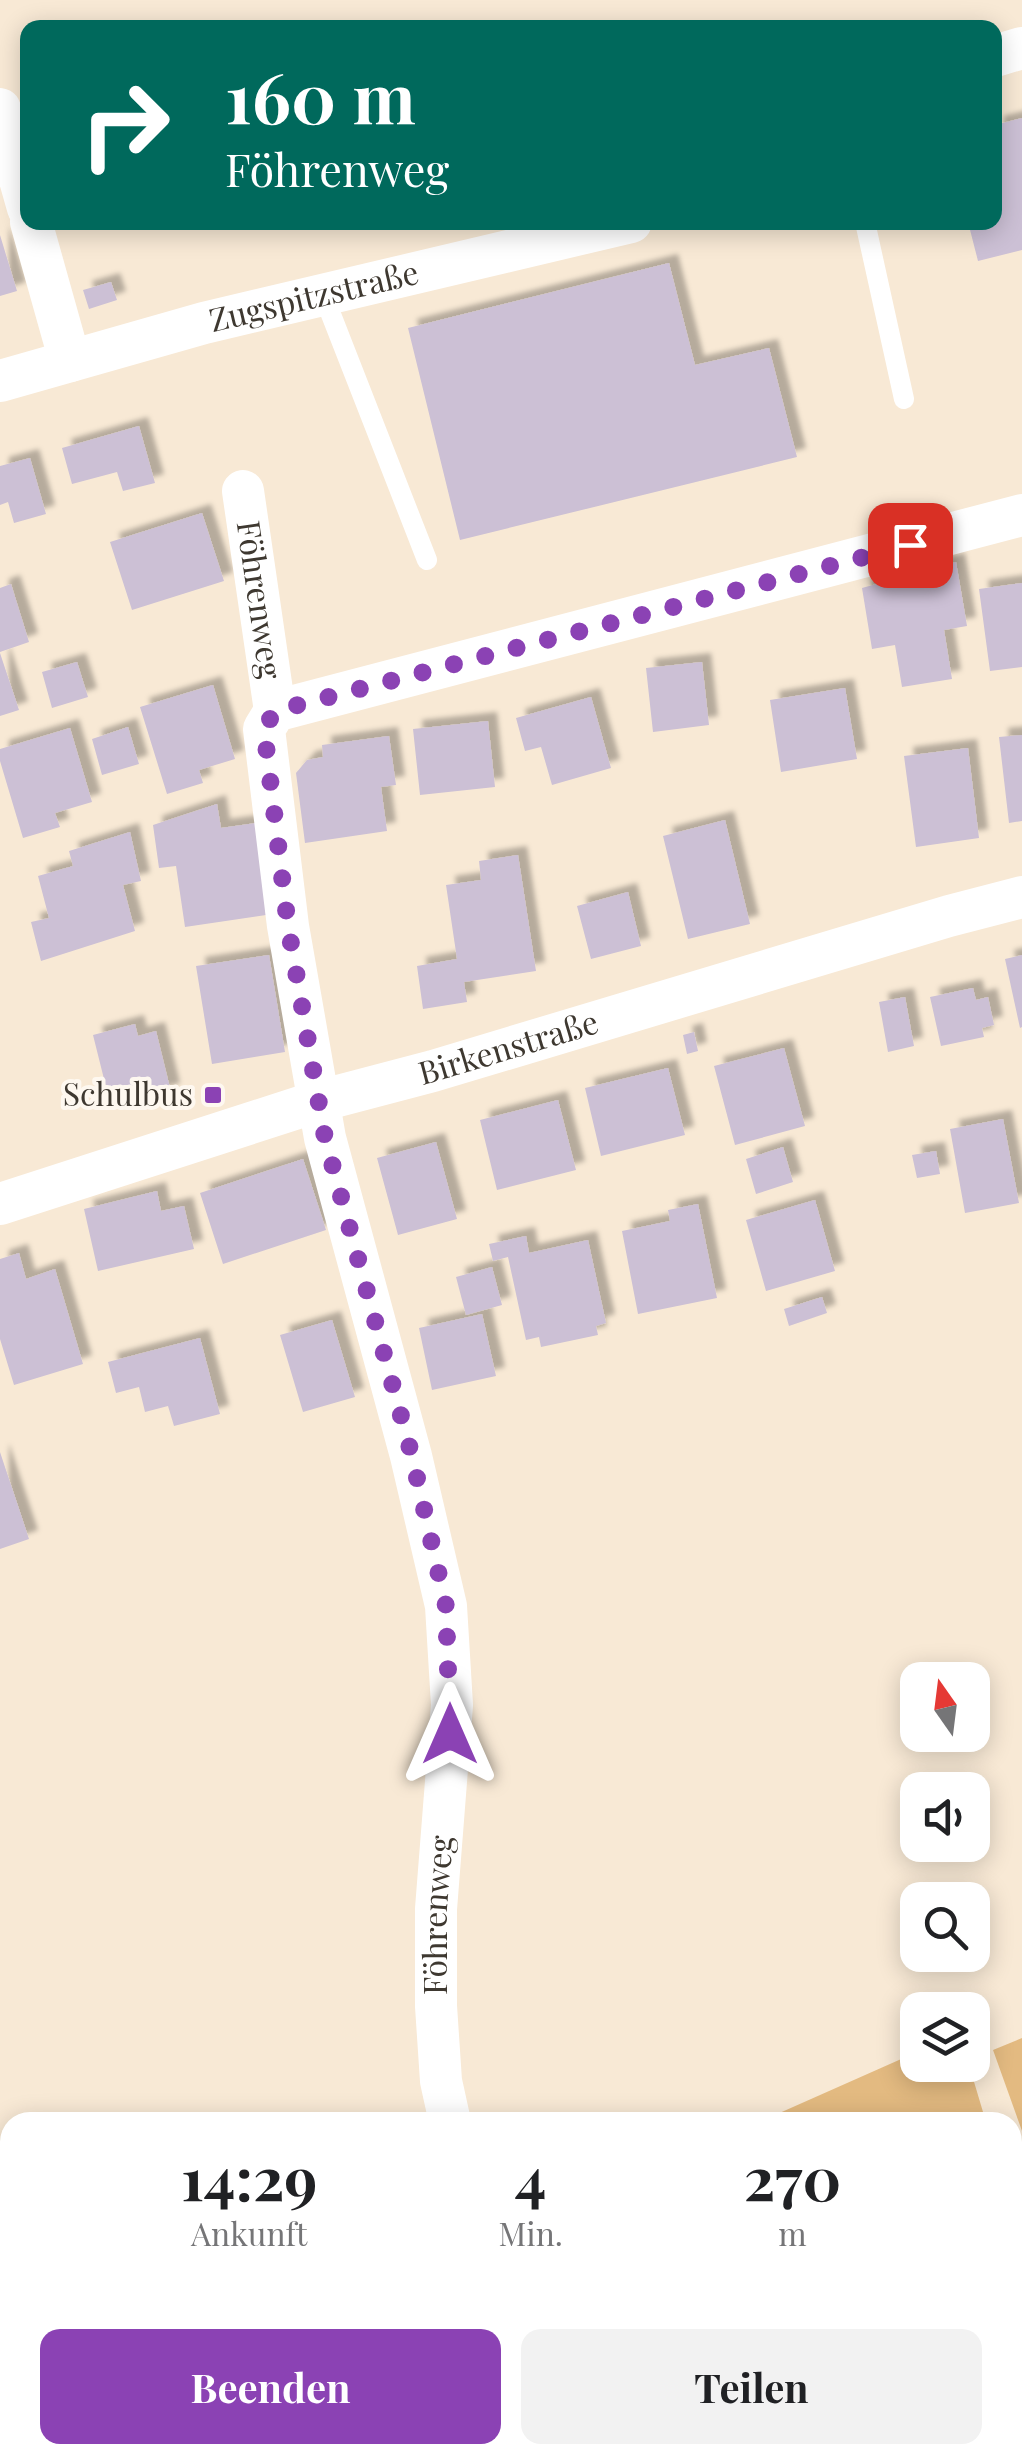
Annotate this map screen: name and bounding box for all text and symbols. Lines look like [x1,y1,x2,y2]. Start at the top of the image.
text: 160 m [225,48,416,142]
icon: right [60,60,190,190]
text: Föhrenweg [225,138,449,198]
street label: Zugspitzstraße [204,249,422,340]
pin [868,503,953,588]
street label: Föhrenweg [229,517,294,682]
icon: arrive [883,518,938,573]
street label: Birkenstraße [413,999,603,1093]
place label: Schulbus [63,1071,193,1114]
marker: Schulbus [202,1084,224,1106]
north arrow [900,1662,990,1752]
map controls [900,1662,990,2082]
position arrow [398,1682,502,1786]
button: sound [900,1772,990,1862]
street label: Föhrenweg [412,1834,461,1995]
button: search [900,1882,990,1972]
button: layers [900,1992,990,2082]
text: 14:29 [181,2136,318,2216]
text: 4 [515,2136,546,2216]
text: 270 [744,2136,841,2216]
text: Ankunft [191,2211,307,2254]
text: Min. [498,2211,563,2254]
text: m [778,2211,807,2254]
button: Beenden [40,2329,501,2444]
button: Teilen [521,2329,982,2444]

